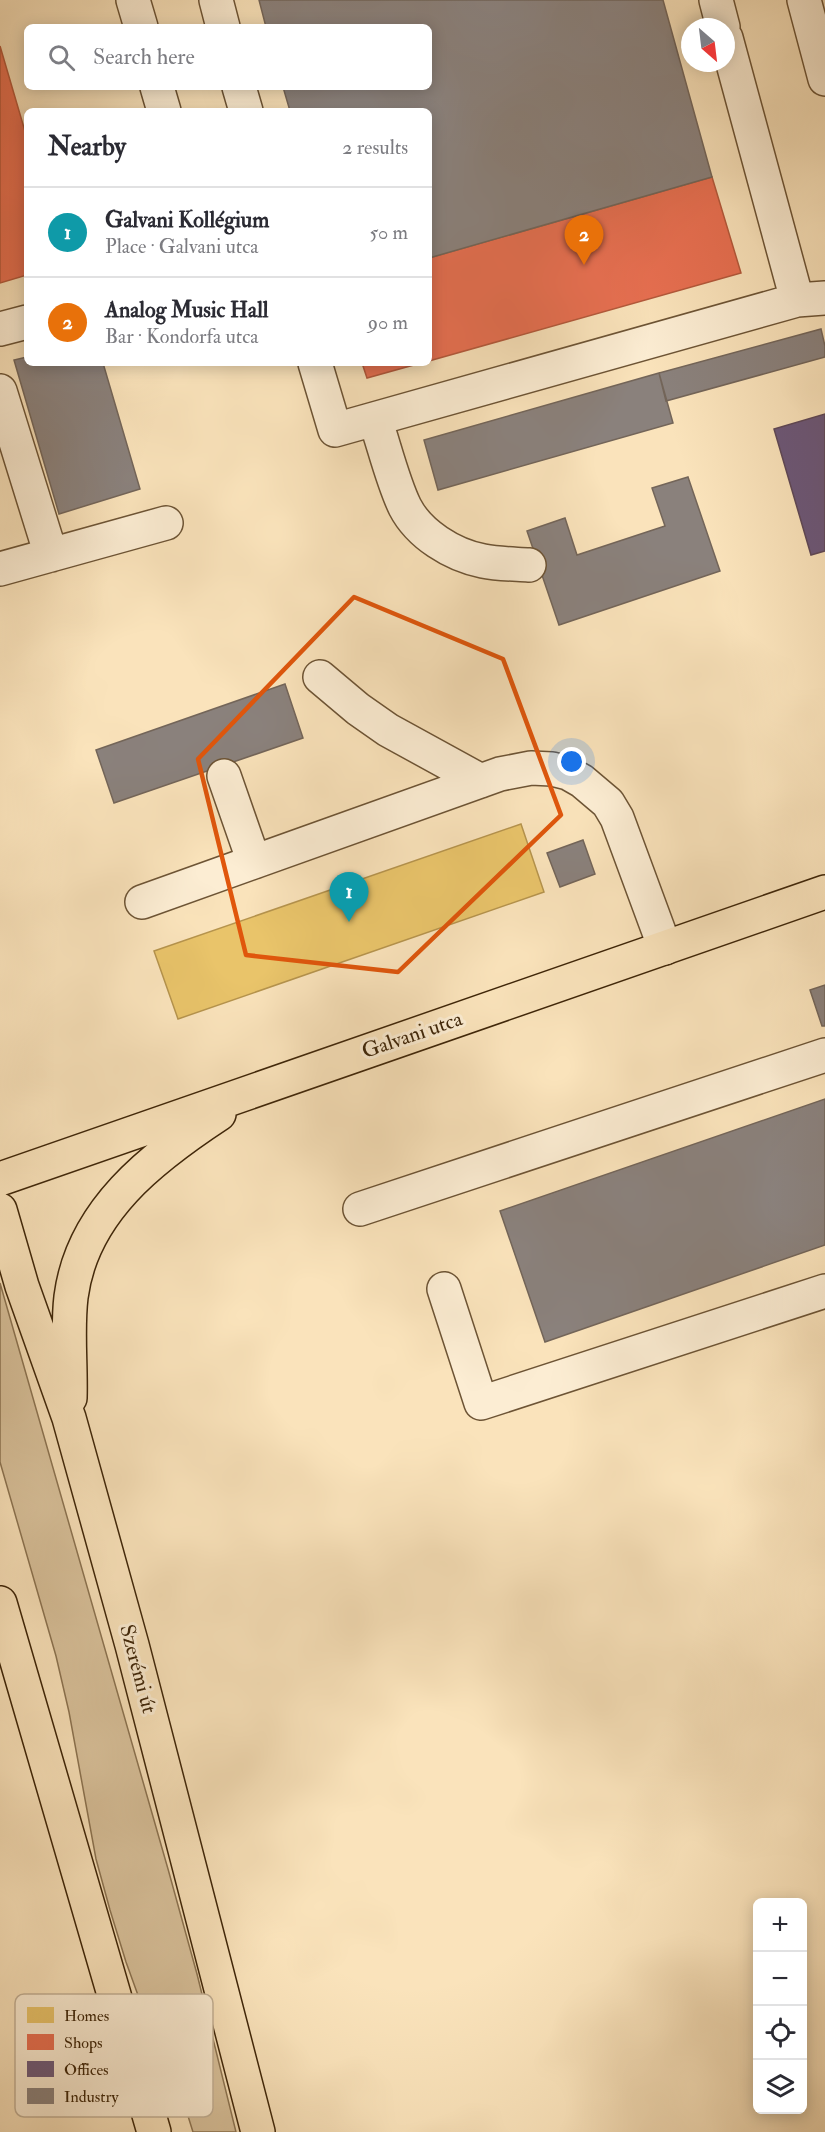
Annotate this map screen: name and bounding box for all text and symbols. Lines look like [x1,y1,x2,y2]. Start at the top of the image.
north arrow [681,18,735,72]
search box [24,24,432,90]
icon: search [45,41,78,74]
text: Search here [93,43,195,71]
text: Nearby [48,131,126,163]
text: 2 results [342,135,408,160]
text: Galvani Kollégium [105,206,269,234]
pin: 2 [564,216,604,265]
text: 1 [64,220,71,245]
text: 50 m [369,220,408,245]
text: Place · Galvani utca [105,234,259,259]
text: Analog Music Hall [105,296,268,324]
text: 2 [62,310,73,335]
text: 90 m [368,310,408,335]
text: Bar · Kondorfa utca [105,324,258,349]
your location [557,747,586,776]
pin: 1 [330,872,368,922]
street label: Galvani utca [358,1005,466,1065]
street label: Szerémi út [113,1622,163,1717]
map controls [753,1898,807,2114]
button: + [753,1898,807,1952]
button: − [753,1952,807,2006]
legend [15,1994,213,2117]
text: Homes [64,2006,109,2026]
button: locate [753,2006,807,2060]
text: Shops [64,2033,103,2054]
text: Offices [64,2060,109,2080]
button: layers [753,2060,807,2114]
text: Industry [64,2087,119,2107]

